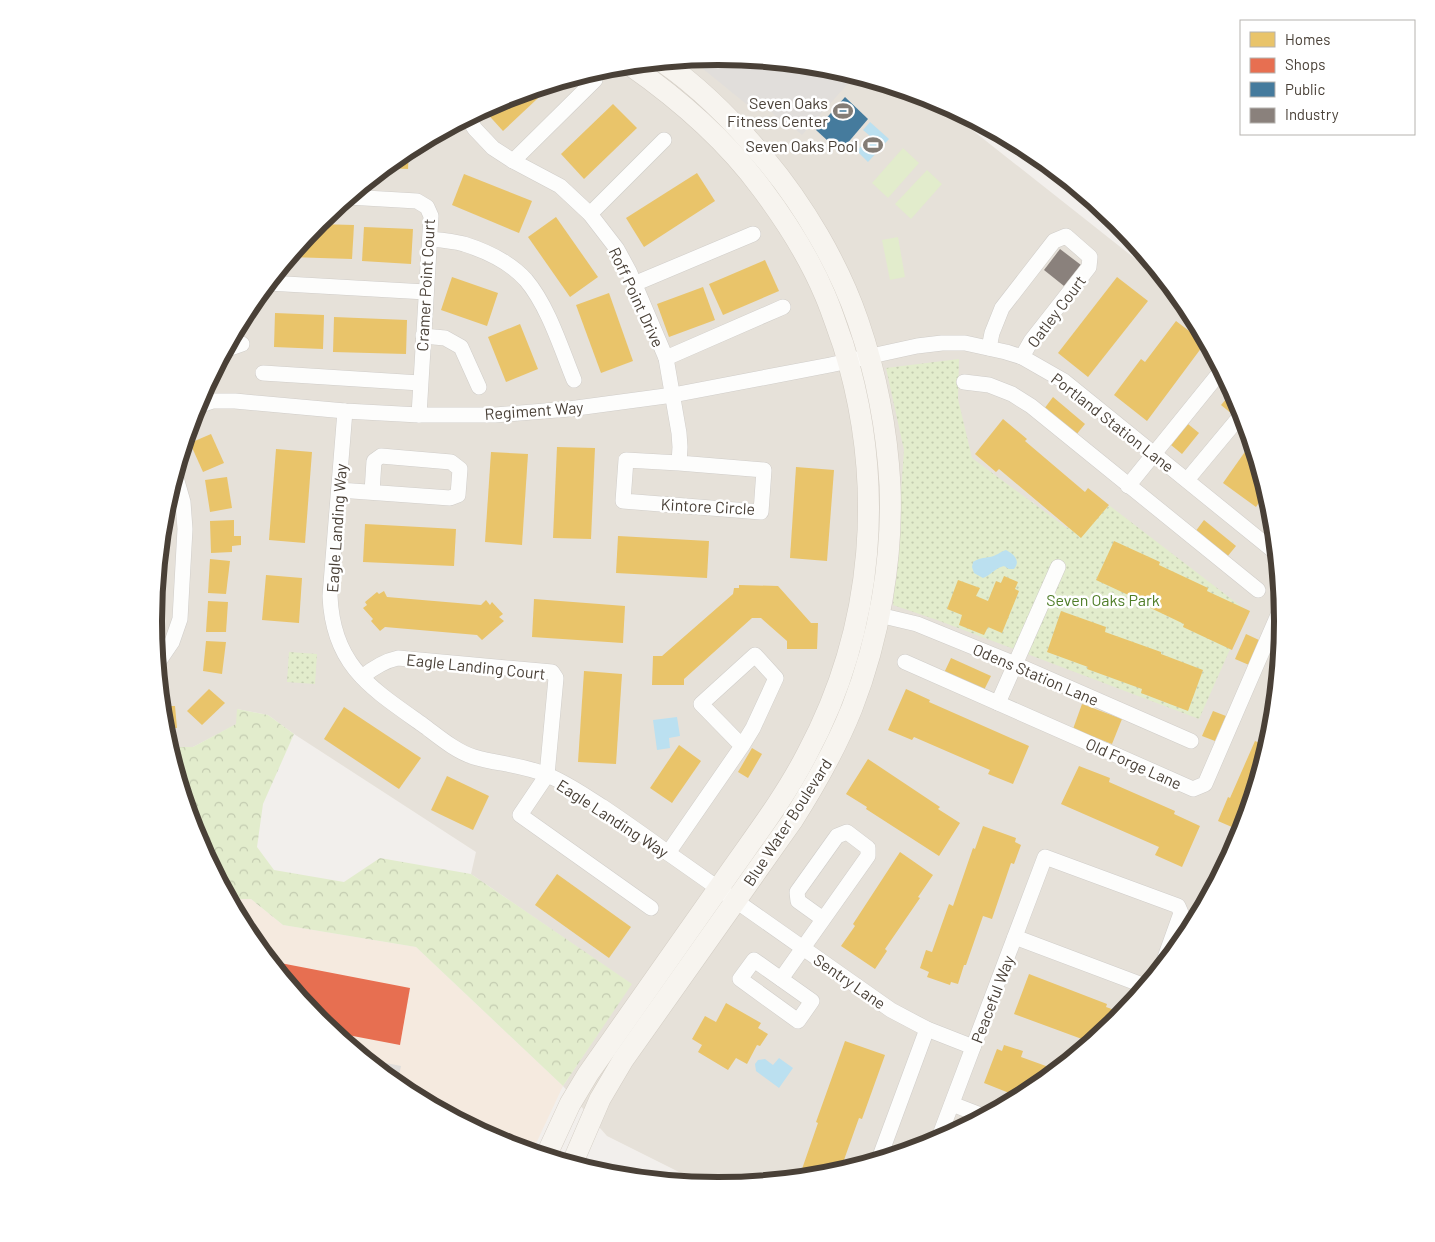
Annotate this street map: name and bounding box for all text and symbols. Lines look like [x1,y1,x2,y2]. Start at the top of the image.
legend [1240,20,1415,135]
text: Homes [1285,30,1330,48]
text: Shops [1285,55,1325,73]
text: Public [1285,80,1325,98]
place label: Seven Oaks Fitness Center [727,93,828,130]
sports icon: Seven Oaks Fitness Center [832,100,854,122]
text: Industry [1285,105,1339,123]
sports icon: Seven Oaks Pool [862,134,884,156]
place label: Seven Oaks Pool [745,136,858,155]
street label: Cramer Point Court [412,218,438,352]
street label: Roff Point Drive [606,244,668,350]
street label: Oatley Court [1023,271,1089,351]
street label: Portland Station Lane [1048,368,1178,476]
street label: Regiment Way [484,397,585,423]
street label: Eagle Landing Way [322,462,350,593]
street label: Kintore Circle [660,494,756,518]
park label: Seven Oaks Park [1046,590,1160,609]
street label: Odens Station Lane [970,639,1102,709]
street label: Eagle Landing Court [406,649,546,683]
street label: Old Forge Lane [1083,733,1185,793]
street label: Blue Water Boulevard [739,755,835,889]
street label: Eagle Landing Way [554,775,673,862]
street label: Sentry Lane [810,949,890,1013]
street label: Peaceful Way [967,952,1018,1046]

